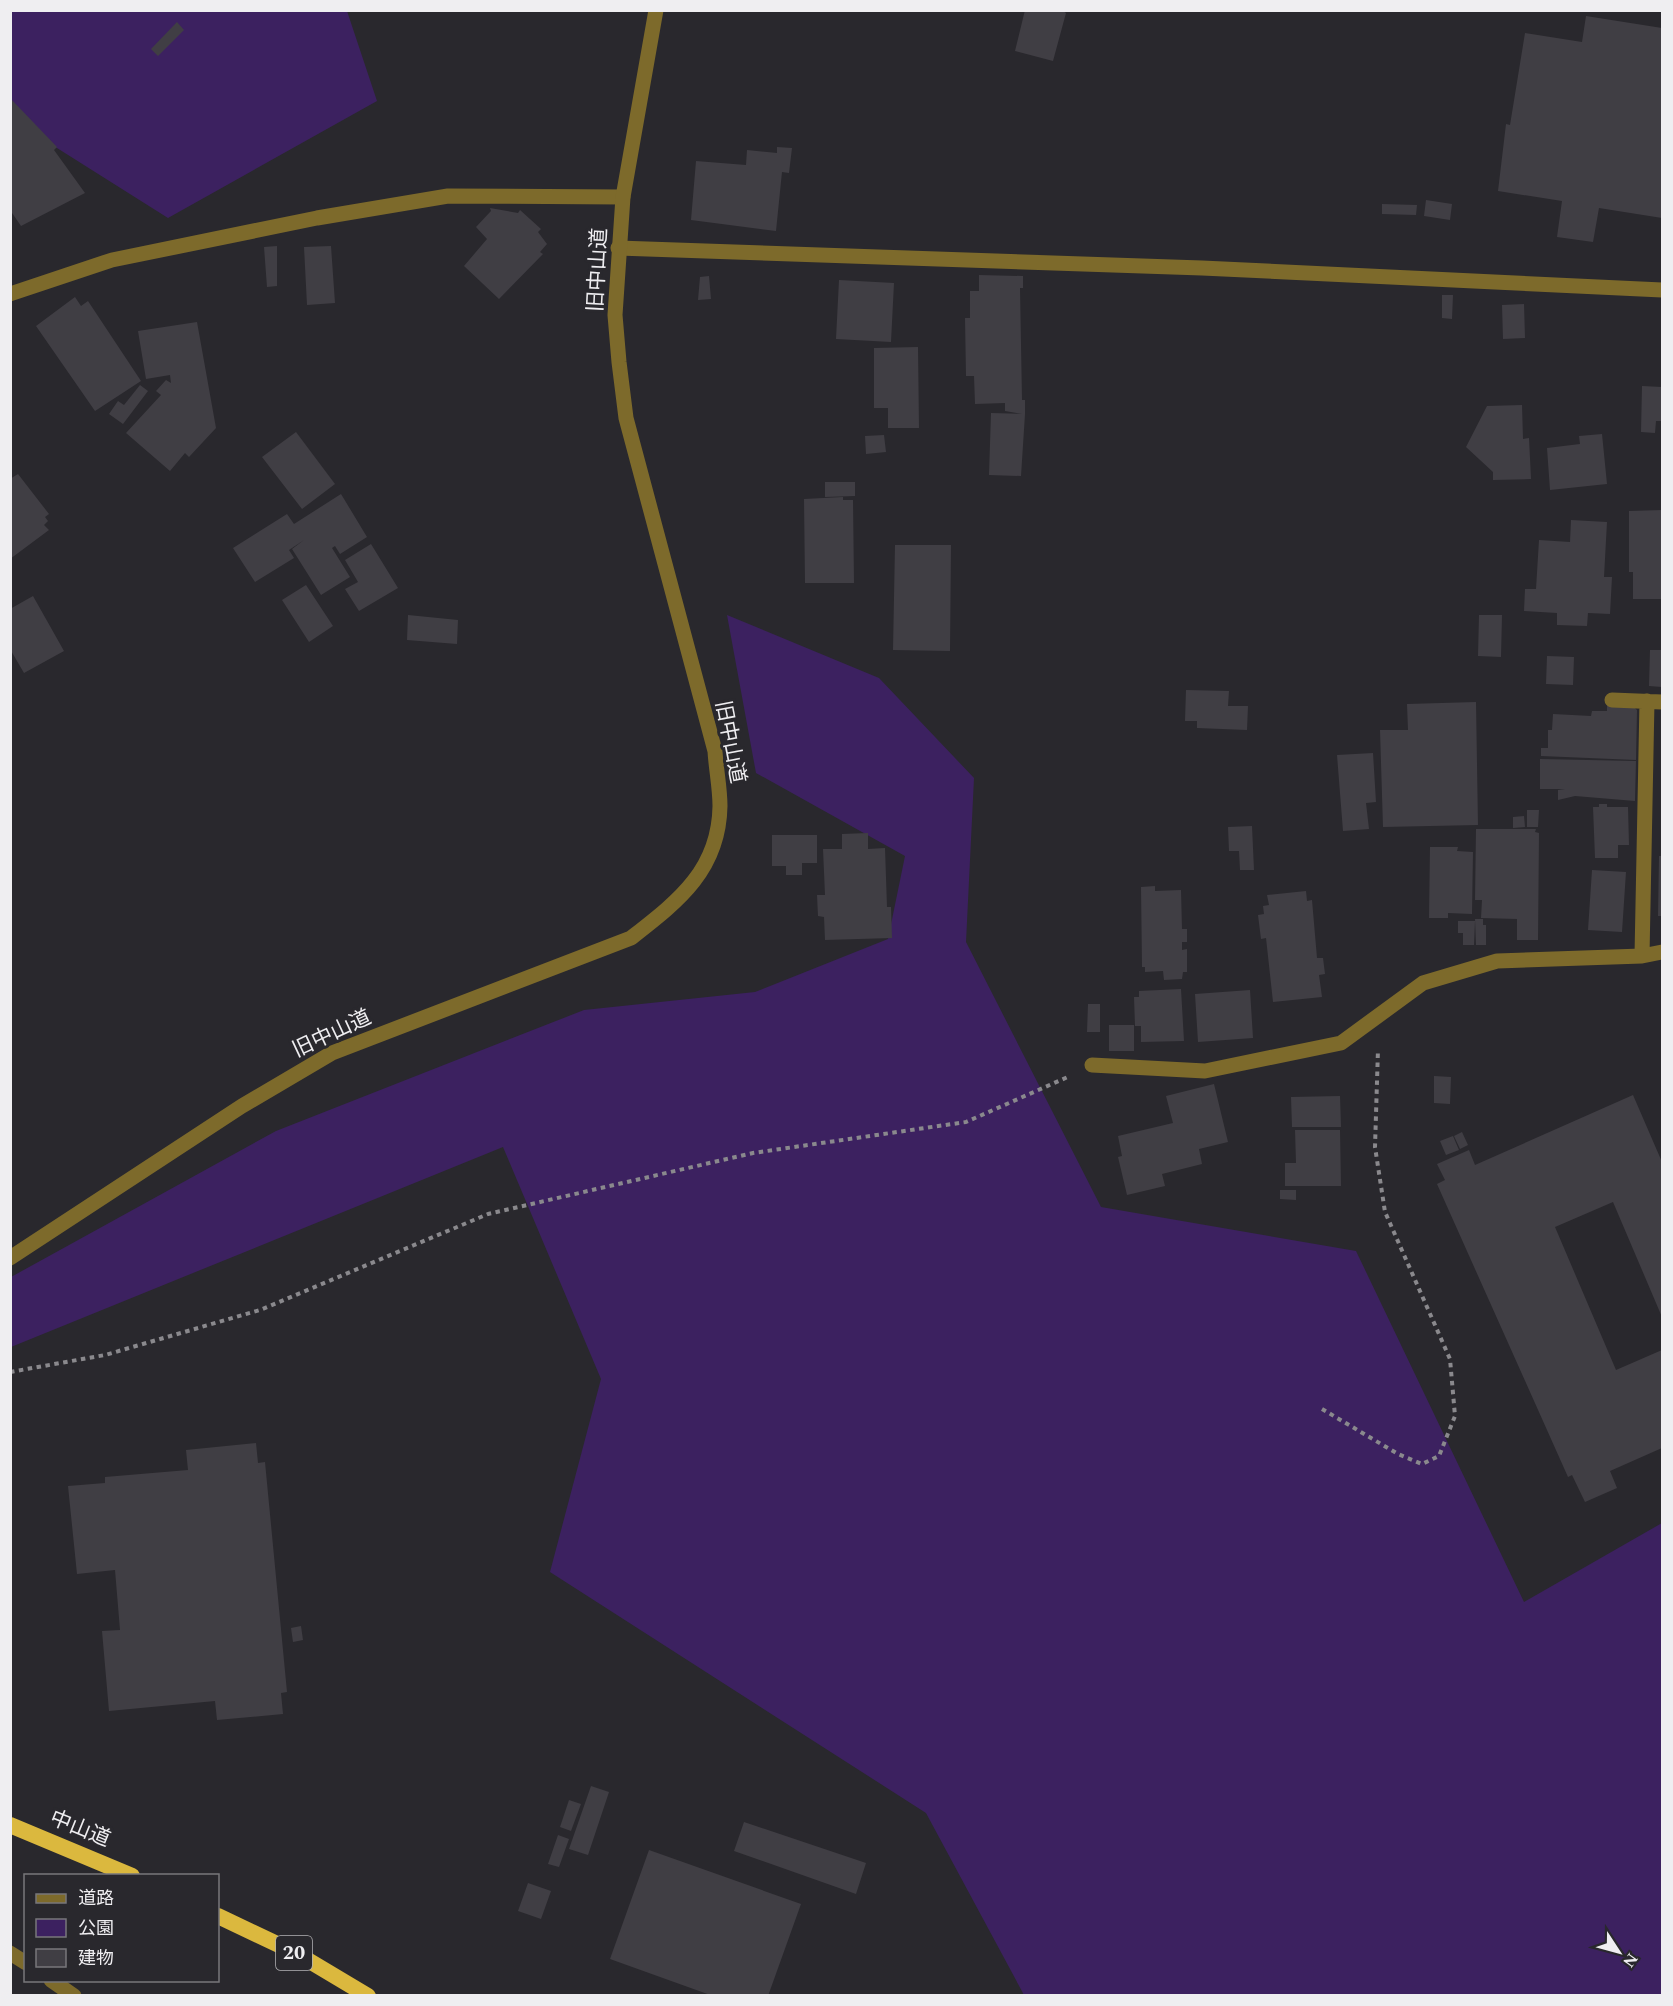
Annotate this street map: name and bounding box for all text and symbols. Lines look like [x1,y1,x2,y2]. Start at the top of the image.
street label: 旧中山道 [580,227,616,313]
street label: 旧中山道 [706,698,754,786]
street label: 旧中山道 [287,1002,377,1066]
street label: 中山道 [45,1802,115,1856]
legend [24,1874,219,1982]
text: 道路 [78,1885,114,1912]
text: 公園 [78,1915,114,1942]
north arrow [1589,1922,1649,1982]
road number: 20 [276,1936,312,1970]
text: 建物 [78,1945,114,1972]
text: N [1617,1948,1644,1973]

